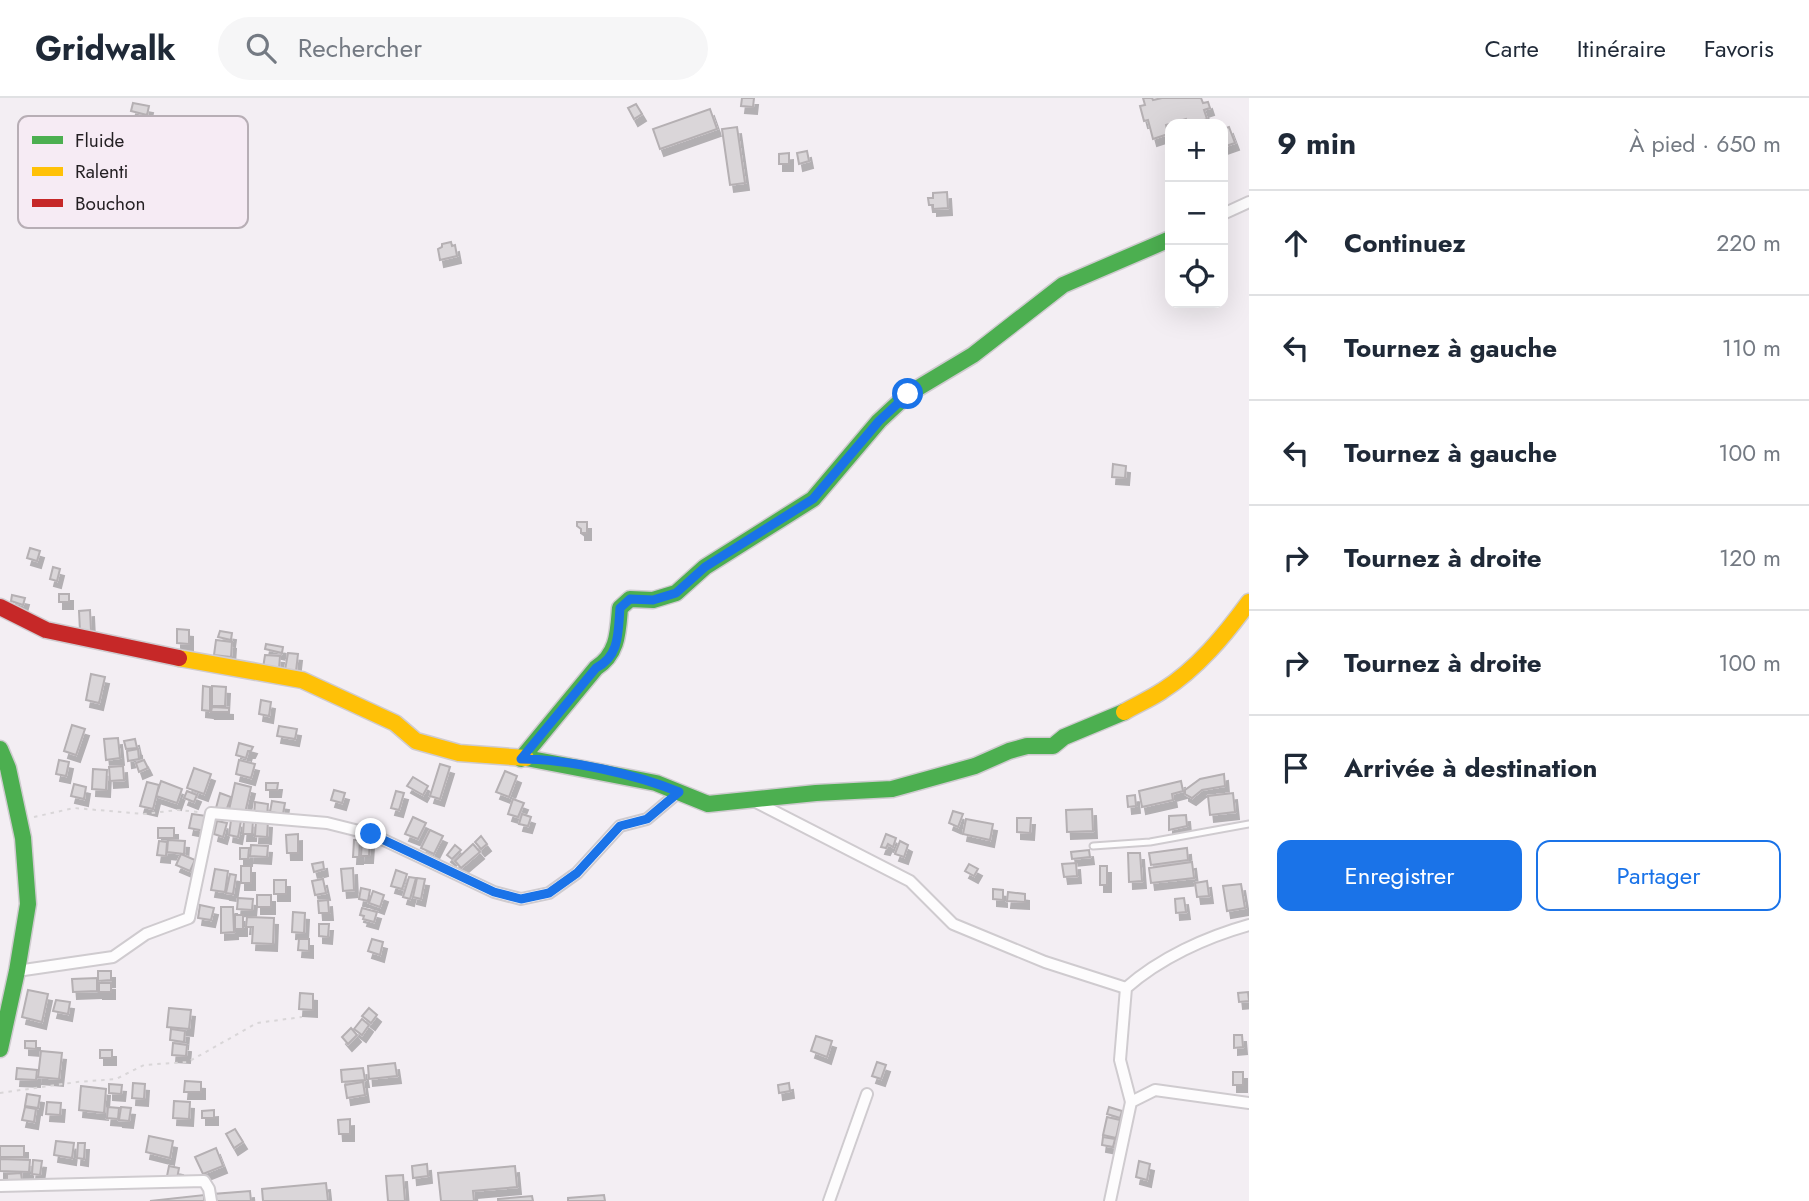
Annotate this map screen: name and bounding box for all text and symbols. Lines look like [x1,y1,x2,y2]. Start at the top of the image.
search box [218,17,708,80]
text: Gridwalk [35,25,176,72]
icon: search [242,29,280,67]
text: Rechercher [298,29,422,67]
text: Carte [1484,31,1539,66]
text: Itinéraire [1577,31,1666,66]
text: Favoris [1704,31,1774,66]
legend [18,116,248,228]
map controls [1165,119,1228,308]
button: + [1165,119,1228,182]
text: 9 min [1277,122,1356,165]
text: Fluide [75,127,125,154]
text: À pied · 650 m [1629,127,1781,161]
text: Ralenti [75,158,128,185]
button: − [1165,182,1228,245]
text: Bouchon [75,190,145,217]
icon: ahead [1277,224,1315,262]
text: Continuez [1344,224,1466,262]
text: 220 m [1716,226,1781,260]
button: locate [1165,245,1228,308]
icon: left [1277,329,1315,367]
text: Tournez à gauche [1344,329,1557,367]
text: 110 m [1722,331,1781,365]
route start [892,378,923,409]
icon: left [1277,434,1315,472]
text: Tournez à gauche [1344,434,1557,472]
text: 100 m [1718,436,1781,470]
icon: right [1277,539,1315,577]
text: Tournez à droite [1344,539,1542,577]
text: 120 m [1719,541,1781,575]
icon: right [1277,644,1315,682]
text: Tournez à droite [1344,644,1542,682]
text: 100 m [1718,646,1781,680]
icon: arrive [1277,749,1315,787]
text: Arrivée à destination [1344,749,1597,787]
route end [355,818,386,849]
button: Enregistrer [1277,840,1522,911]
button: Partager [1536,840,1781,911]

